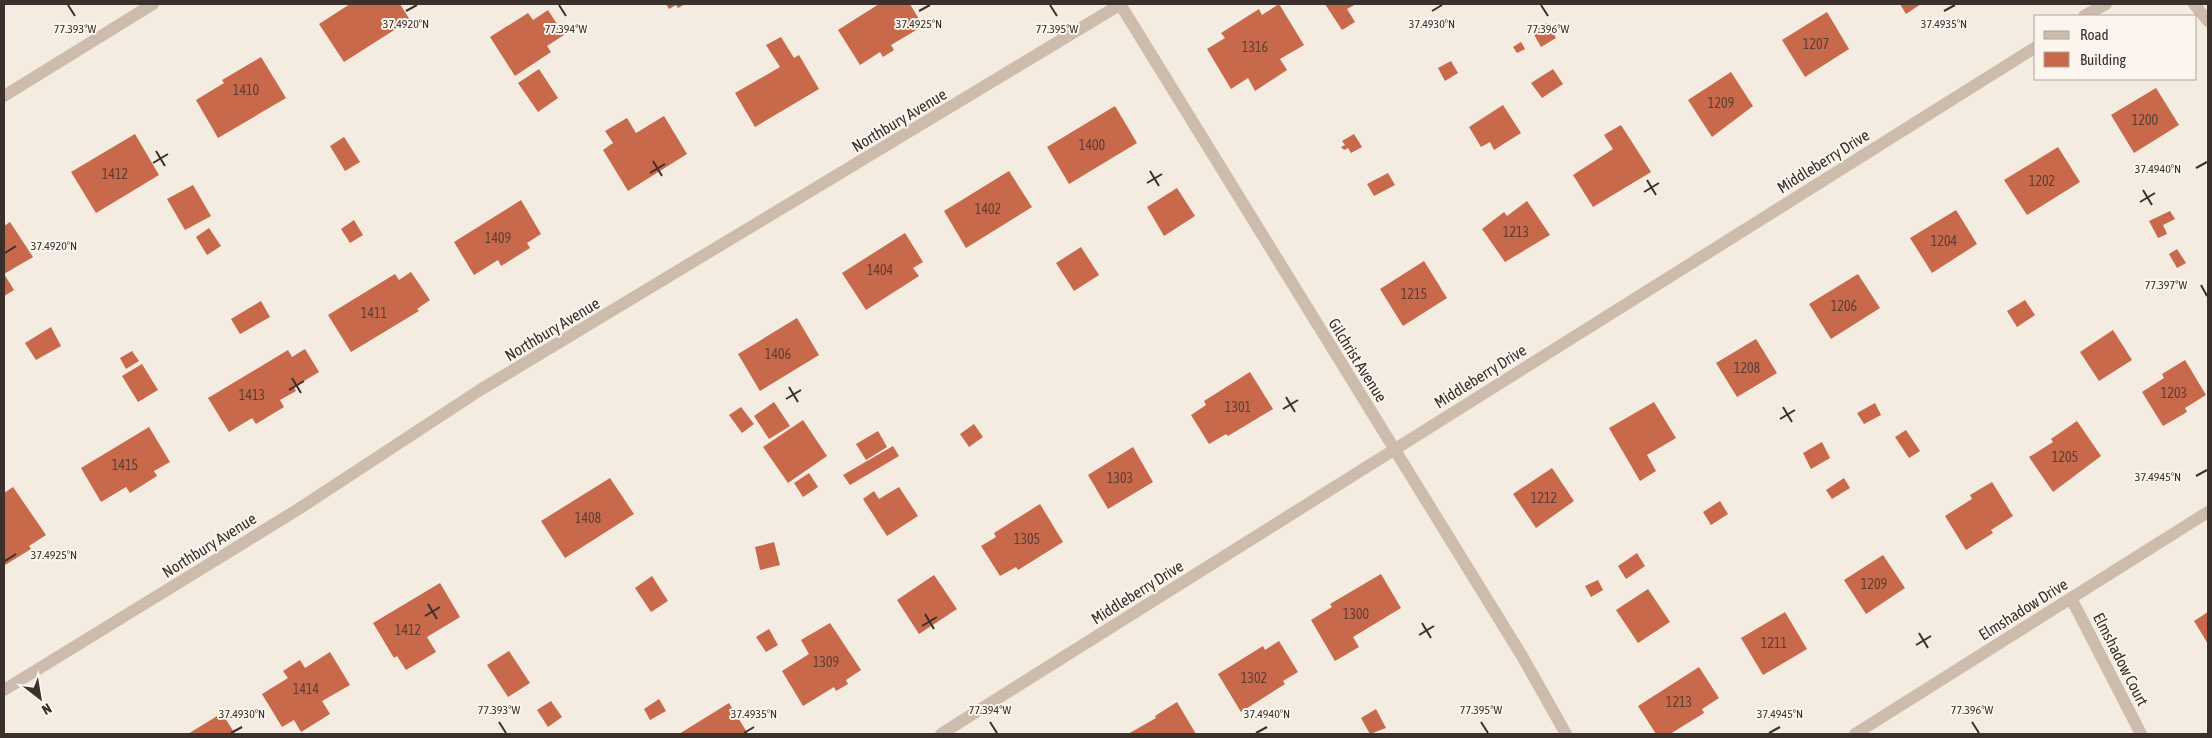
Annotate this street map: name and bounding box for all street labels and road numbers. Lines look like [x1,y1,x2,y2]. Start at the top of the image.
street label: Northbury Avenue [849,85,950,156]
street label: Middleberry Drive [1774,126,1873,197]
street label: Northbury Avenue [502,294,603,365]
street label: Gilchrist Avenue [1325,315,1391,405]
street label: Middleberry Drive [1431,341,1530,412]
street label: Northbury Avenue [159,509,260,582]
street label: Middleberry Drive [1088,557,1187,628]
street label: Elmshadow Drive [1975,575,2071,643]
street label: Elmshadow Court [2090,610,2152,709]

